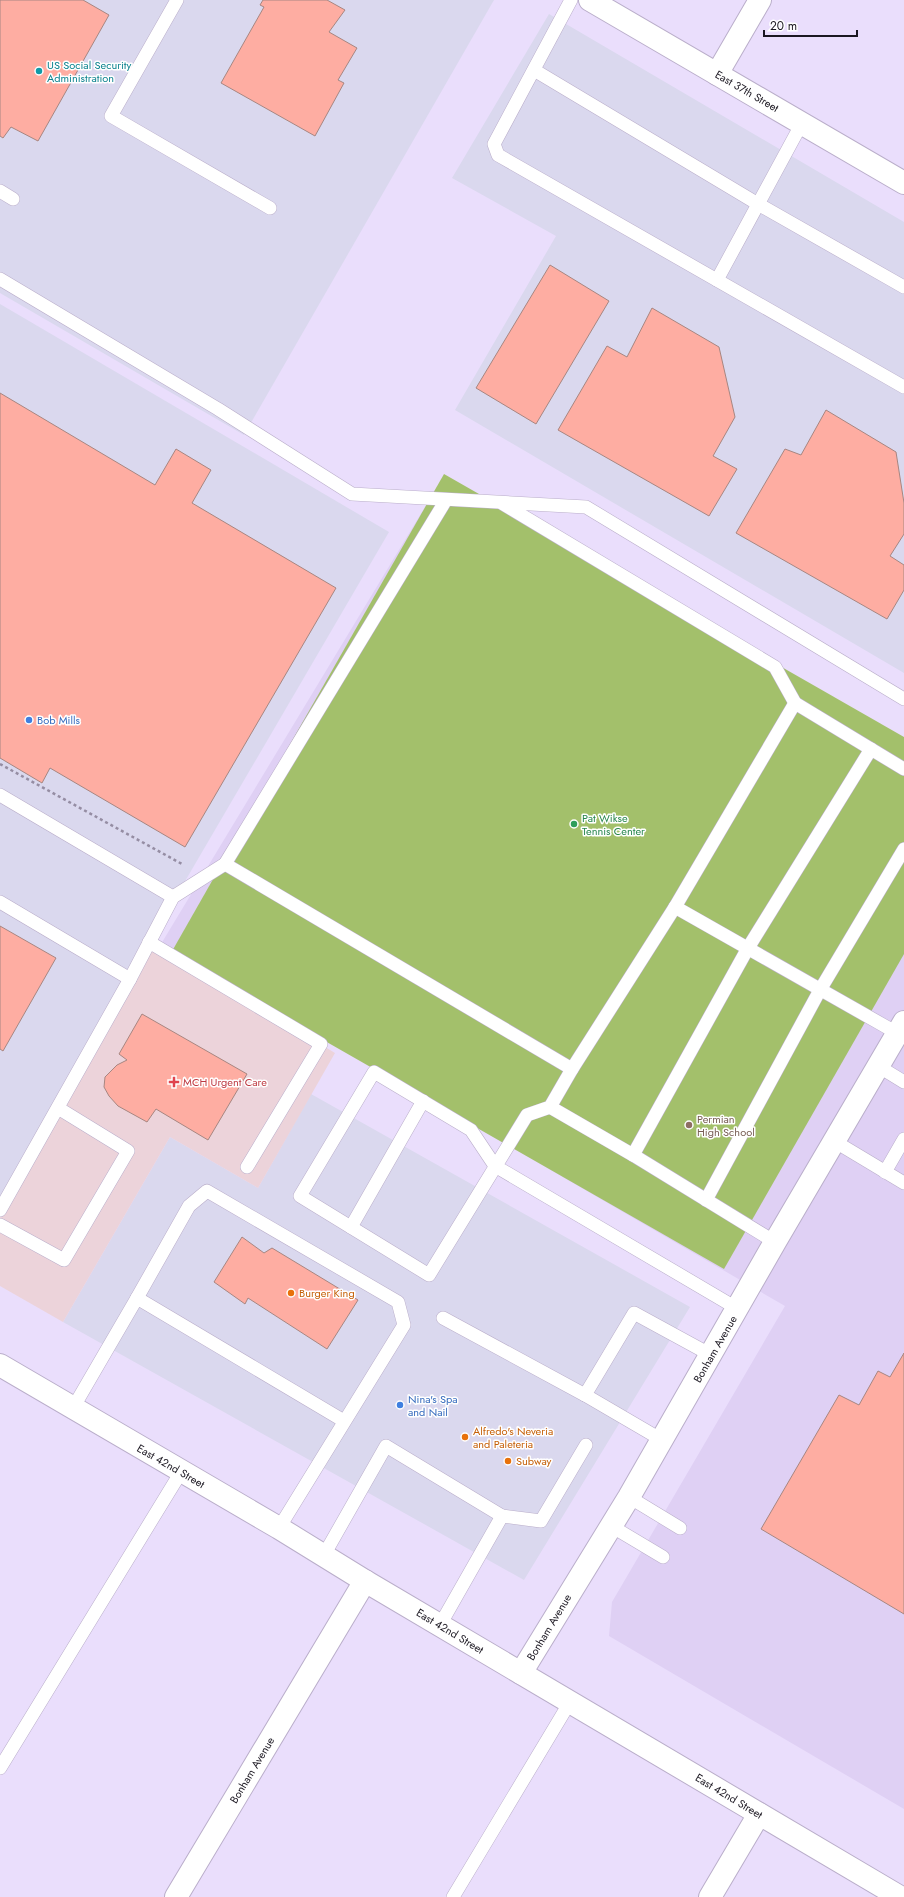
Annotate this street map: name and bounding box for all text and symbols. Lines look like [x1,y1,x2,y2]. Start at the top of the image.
scale bar [764,12,857,38]
text: 20 m [770,17,797,35]
place label: US Social Security Administration [47,57,131,86]
marker: US Social Security Administration [34,66,44,76]
street label: East 37th Street [712,66,782,116]
place label: Bob Mills [37,712,81,728]
marker: Bob Mills [24,715,34,725]
place label: Pat Wikse Tennis Center [582,810,645,839]
marker: Pat Wikse Tennis Center [569,819,579,829]
place label: MCH Urgent Care [183,1074,267,1090]
marker: MCH Urgent Care [168,1076,180,1088]
place label: Permian High School [697,1111,755,1140]
marker: Permian High School [684,1120,694,1130]
place label: Burger King [299,1285,355,1301]
marker: Burger King [286,1288,296,1298]
street label: Bonham Avenue [689,1312,741,1386]
place label: Nina's Spa and Nail [408,1391,457,1420]
marker: Nina's Spa and Nail [395,1400,405,1410]
place label: Alfredo's Neveria and Paleteria [473,1423,553,1452]
marker: Alfredo's Neveria and Paleteria [460,1432,470,1442]
street label: East 42nd Street [134,1440,208,1492]
place label: Subway [516,1453,552,1469]
marker: Subway [503,1456,513,1466]
street label: Bonham Avenue [523,1590,575,1663]
street label: East 42nd Street [413,1605,487,1658]
street label: Bonham Avenue [226,1733,278,1806]
street label: East 42nd Street [692,1770,766,1823]

